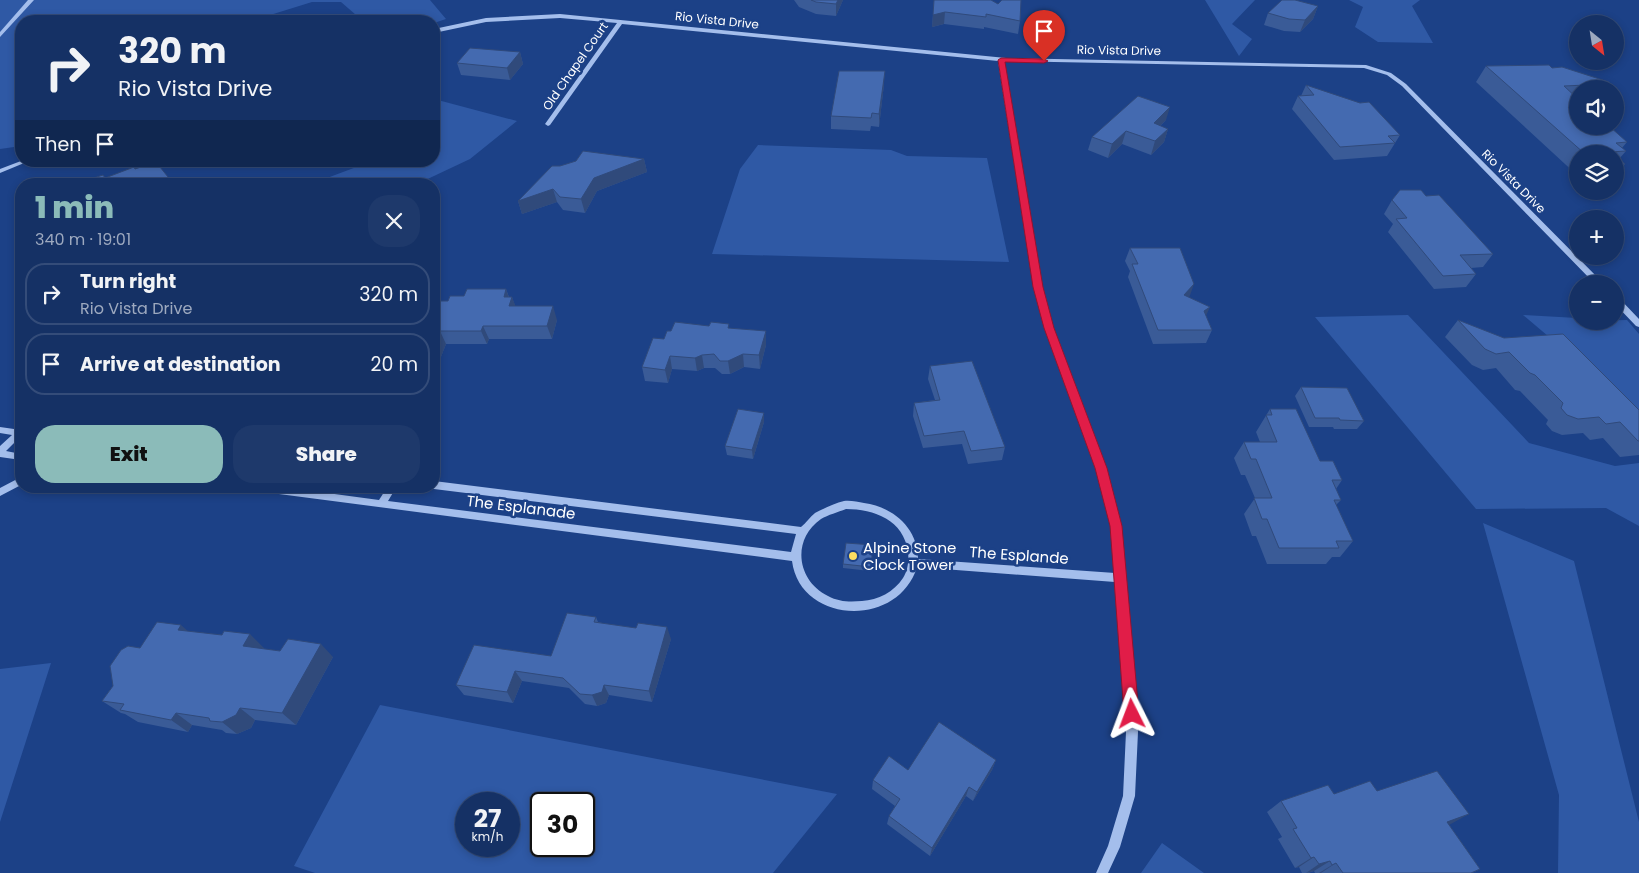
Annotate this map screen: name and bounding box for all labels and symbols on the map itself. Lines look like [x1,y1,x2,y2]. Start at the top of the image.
street label: Rio Vista Drive [674,7,760,33]
pin [1023,10,1065,61]
north arrow [1569,15,1624,70]
street label: Old Chapel Court [538,19,612,113]
street label: Rio Vista Drive [1077,41,1161,59]
street label: Rio Vista Drive [1478,145,1550,217]
street label: The Esplanade [465,490,577,524]
place label: Alpine Stone Clock Tower [863,537,956,575]
street label: The Esplande [969,541,1069,569]
marker: Alpine Stone Clock Tower [847,550,859,562]
position arrow [1105,687,1157,739]
speed limit sign: 30 [530,792,595,857]

